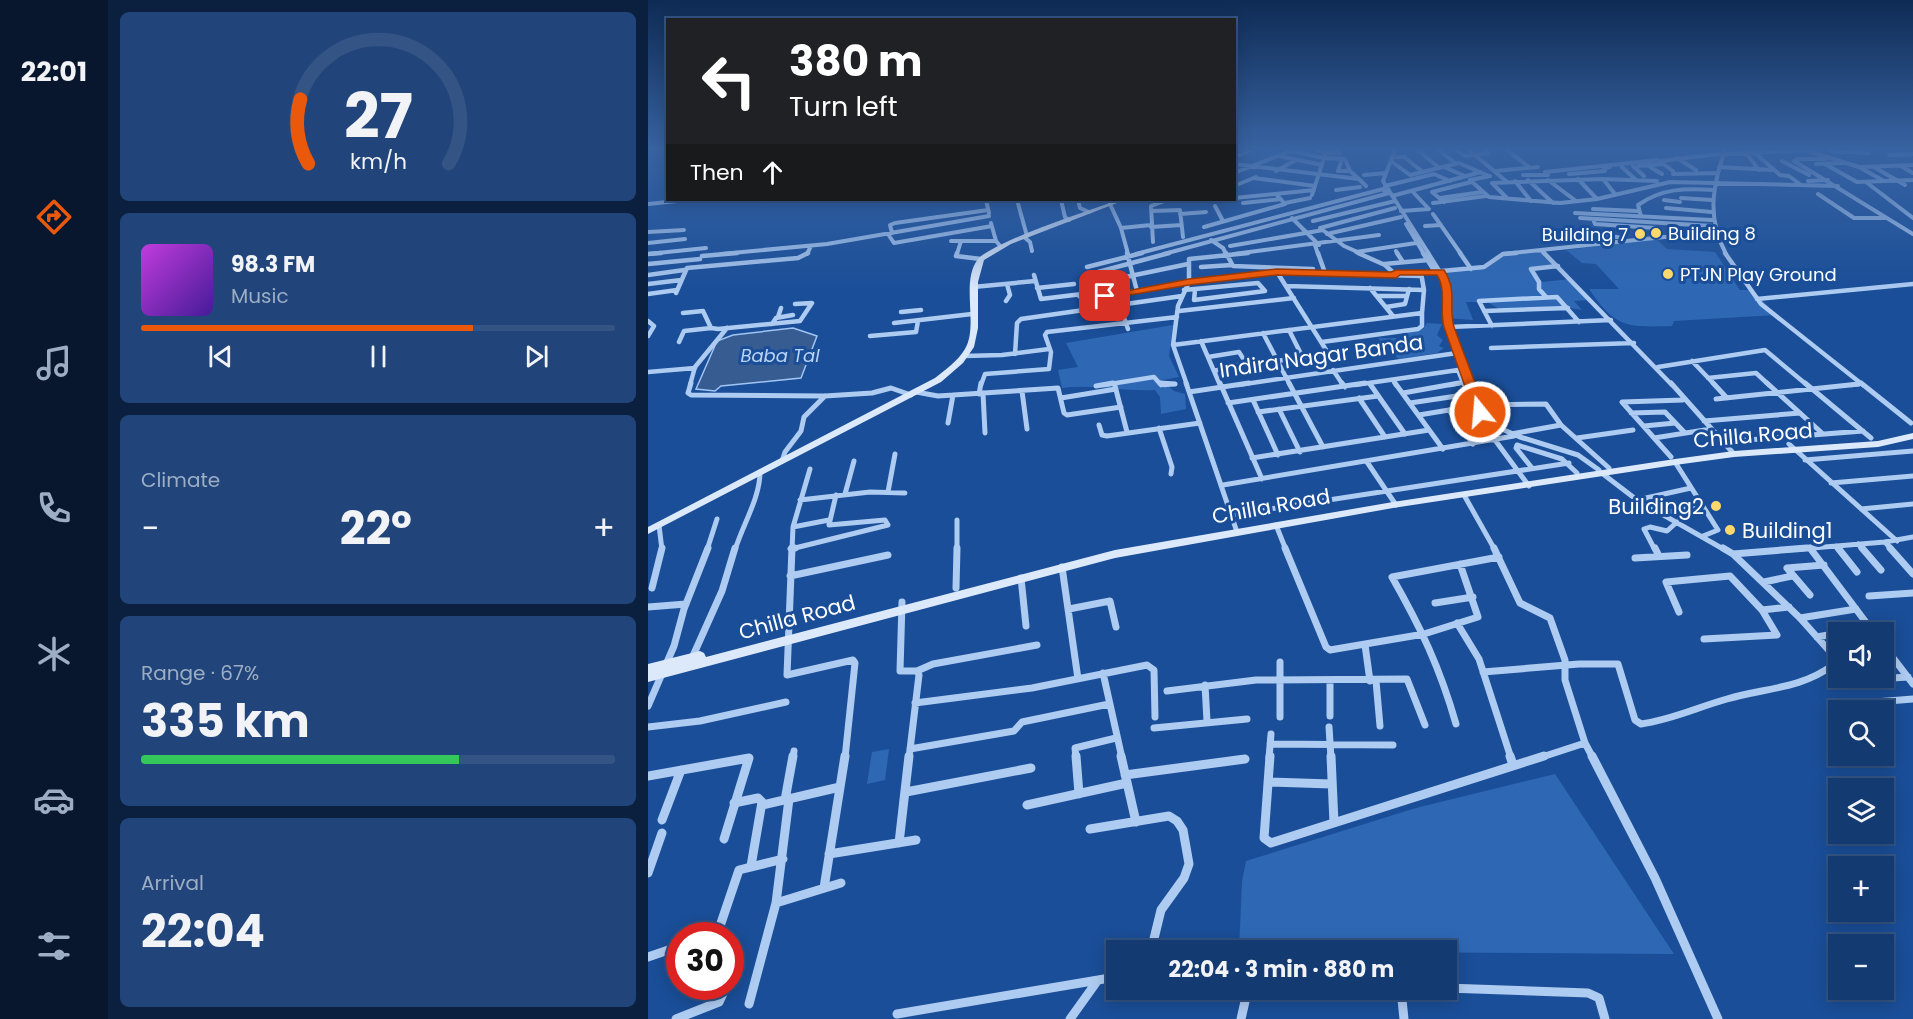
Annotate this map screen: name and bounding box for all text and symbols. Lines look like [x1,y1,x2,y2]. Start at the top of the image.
text: 380 m [789,32,922,91]
icon: left [690,42,768,120]
text: 22:01 [21,53,87,90]
text: 27 [343,72,413,160]
text: Turn left [789,88,898,125]
text: km/h [349,146,407,177]
icon: ahead [756,156,789,189]
text: Then [690,157,744,188]
icon: directions [33,196,75,238]
place label: Building 8 [1668,221,1756,246]
place label: Building 7 [1542,222,1628,247]
marker: Building 8 [1649,226,1663,240]
marker: Building 7 [1633,227,1647,241]
text: 98.3 FM [231,249,315,280]
place label: PTJN Play Ground [1680,262,1837,287]
marker: PTJN Play Ground [1661,267,1675,281]
pin [1079,270,1130,321]
icon: arrive [1088,279,1121,312]
text: Music [231,282,289,310]
street label: Indira Nagar Banda [1217,327,1425,385]
icon: previous [204,340,237,373]
icon: pause [362,340,395,373]
icon: next [520,340,553,373]
icon: music [33,342,75,384]
water label: Baba Tal [740,343,820,368]
position arrow [1448,380,1512,444]
street label: Chilla Road [1692,415,1814,455]
text: Climate [141,466,220,494]
street label: Chilla Road [1210,481,1332,531]
icon: phone [33,487,75,529]
place label: Building2 [1608,492,1704,521]
text: 22° [340,497,412,560]
marker: Building2 [1709,499,1723,513]
text: − [141,505,159,552]
text: + [592,505,615,552]
place label: Building1 [1742,516,1832,545]
marker: Building1 [1723,523,1737,537]
street label: Chilla Road [736,588,858,646]
map controls [1828,622,1894,1000]
button: sound [1828,622,1894,688]
icon: climate [33,633,75,675]
text: Range · 67% [141,659,259,687]
text: 335 km [141,690,310,753]
button: search [1828,700,1894,766]
button: layers [1828,778,1894,844]
icon: car [33,779,75,821]
button: + [1828,856,1894,922]
text: Arrival [141,869,204,897]
text: 22:04 [141,900,265,963]
speed limit sign: 30 [666,922,744,1000]
icon: filters [33,925,75,967]
button: − [1828,934,1894,1000]
text: 22:04 · 3 min · 880 m [1169,954,1394,985]

